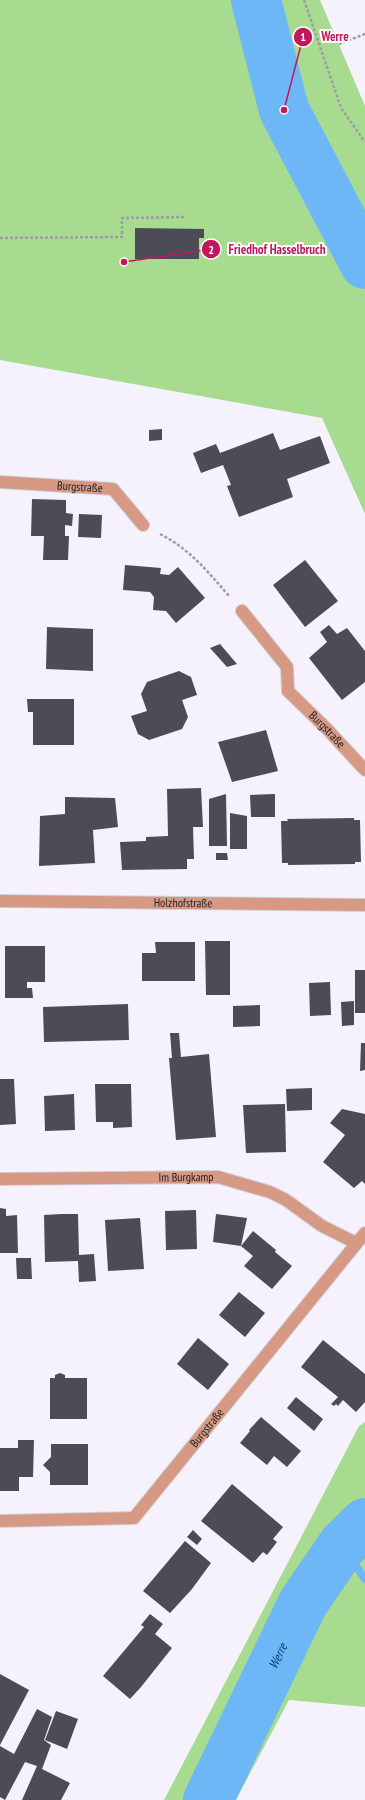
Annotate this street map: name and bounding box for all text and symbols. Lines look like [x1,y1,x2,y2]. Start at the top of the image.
callout: Werre [293,24,357,49]
text: Werre [320,28,349,45]
text: 1 [300,29,306,44]
callout: Friedhof Hasselbruch [201,237,334,262]
text: Friedhof Hasselbruch [228,241,326,258]
text: 2 [208,242,214,257]
street label: Burgstraße [57,478,103,495]
street label: Burgstraße [306,708,349,751]
street label: Holzhofstraße [154,895,212,910]
street label: Im Burgkamp [158,1169,214,1185]
street label: Burgstraße [186,1405,227,1450]
water label: Werre [265,1639,292,1672]

